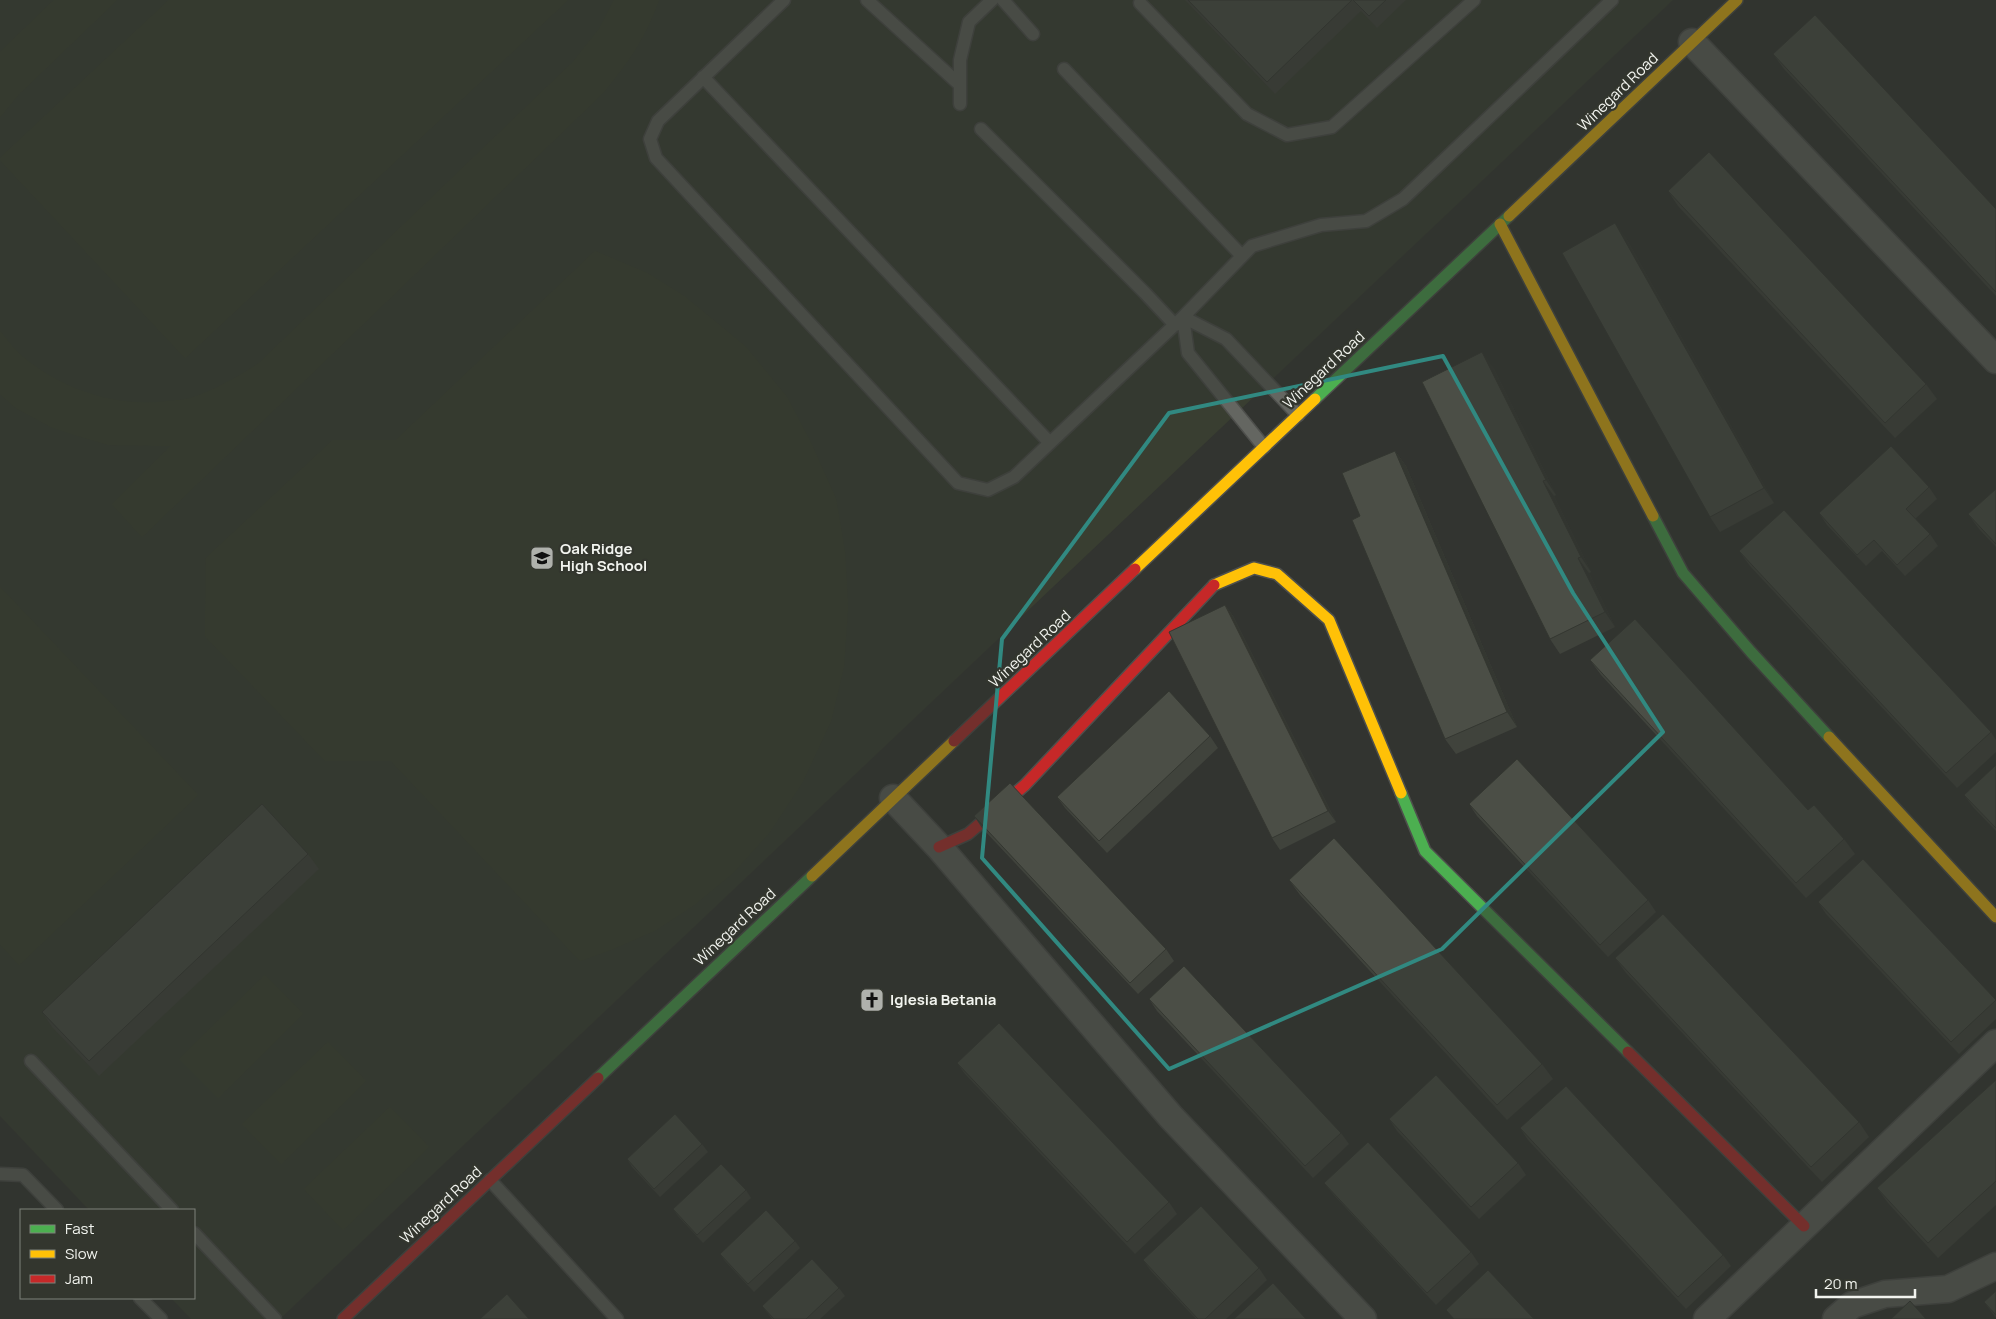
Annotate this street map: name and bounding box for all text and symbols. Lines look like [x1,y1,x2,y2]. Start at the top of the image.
street label: Winegard Road [1573,48,1663,136]
street label: Winegard Road [1278,326,1369,413]
place label: Oak Ridge High School [560,538,647,576]
school or university icon: Oak Ridge High School [529,545,555,571]
street label: Winegard Road [984,605,1075,692]
street label: Winegard Road [689,883,780,970]
church icon: Iglesia Betania [859,987,885,1013]
place label: Iglesia Betania [890,989,997,1010]
street label: Winegard Road [395,1161,486,1248]
legend [20,1209,195,1299]
text: Fast [65,1218,94,1239]
text: Slow [65,1243,98,1264]
scale bar [1816,1266,1915,1298]
text: Jam [65,1268,93,1289]
text: 20 m [1824,1273,1857,1294]

